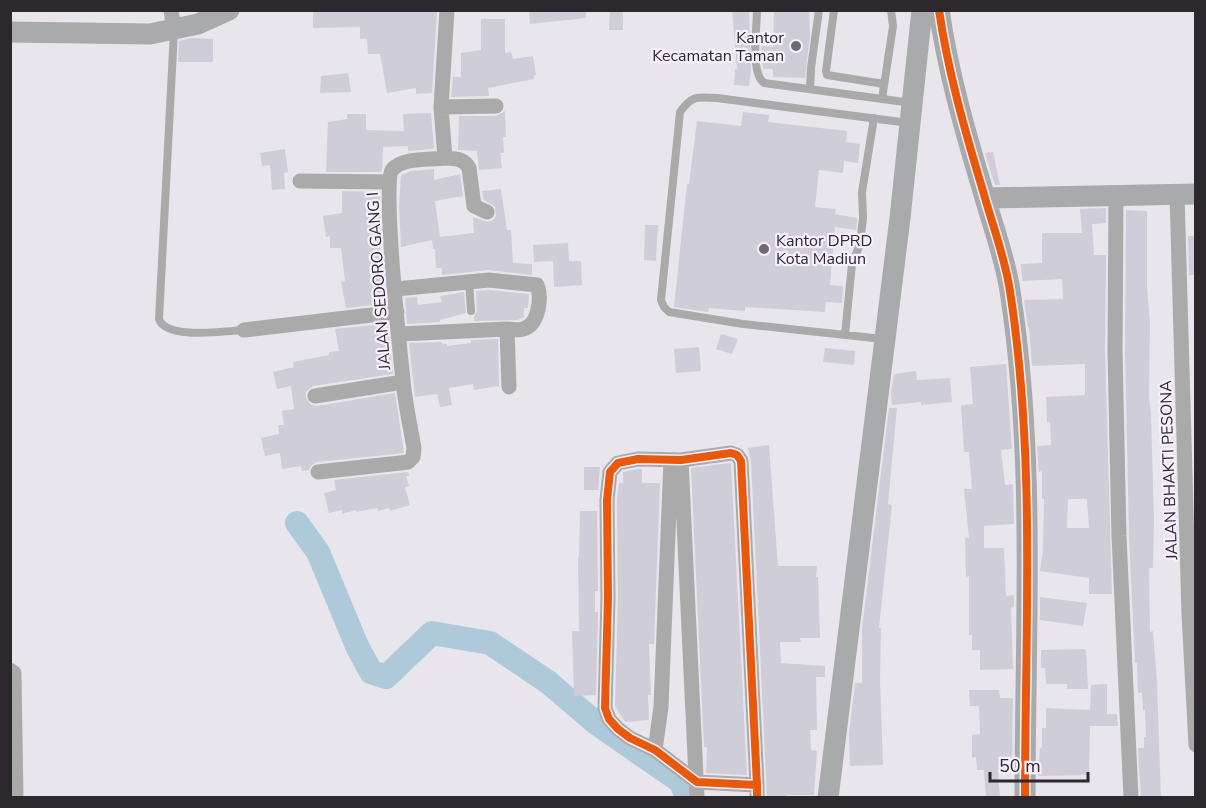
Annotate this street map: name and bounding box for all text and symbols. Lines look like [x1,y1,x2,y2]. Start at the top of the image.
place label: Kantor Kecamatan Taman [652,27,784,67]
marker: Kantor Kecamatan Taman [789,39,803,53]
street label: JALAN SEDORO GANG I [362,191,396,372]
place label: Kantor DPRD Kota Madiun [776,230,872,270]
marker: Kantor DPRD Kota Madiun [757,242,771,256]
street label: JALAN BHAKTI PESONA [1155,379,1183,561]
scale bar [990,745,1088,783]
text: 50 m [999,754,1041,778]

